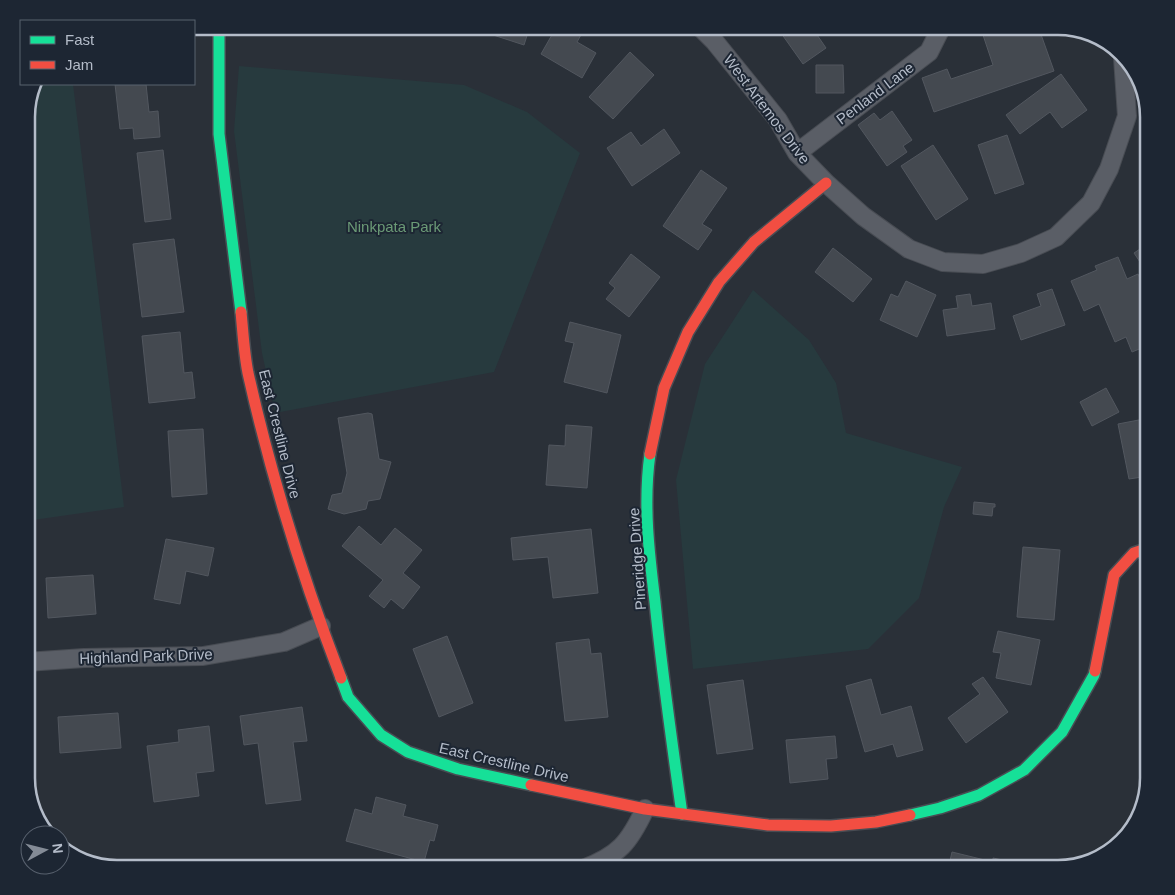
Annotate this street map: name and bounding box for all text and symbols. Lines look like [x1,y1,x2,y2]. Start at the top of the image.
legend [20,20,195,85]
text: Fast [65,31,95,48]
street label: West Artemos Drive [720,51,814,167]
text: Jam [65,56,93,73]
street label: Penland Lane [833,58,917,128]
park label: Ninkpata Park [347,218,442,235]
street label: East Crestline Drive [256,368,304,500]
street label: Pineridge Drive [625,507,649,611]
street label: Highland Park Drive [79,645,213,667]
street label: East Crestline Drive [438,739,570,785]
north arrow [20,825,70,875]
text: N [49,842,66,854]

